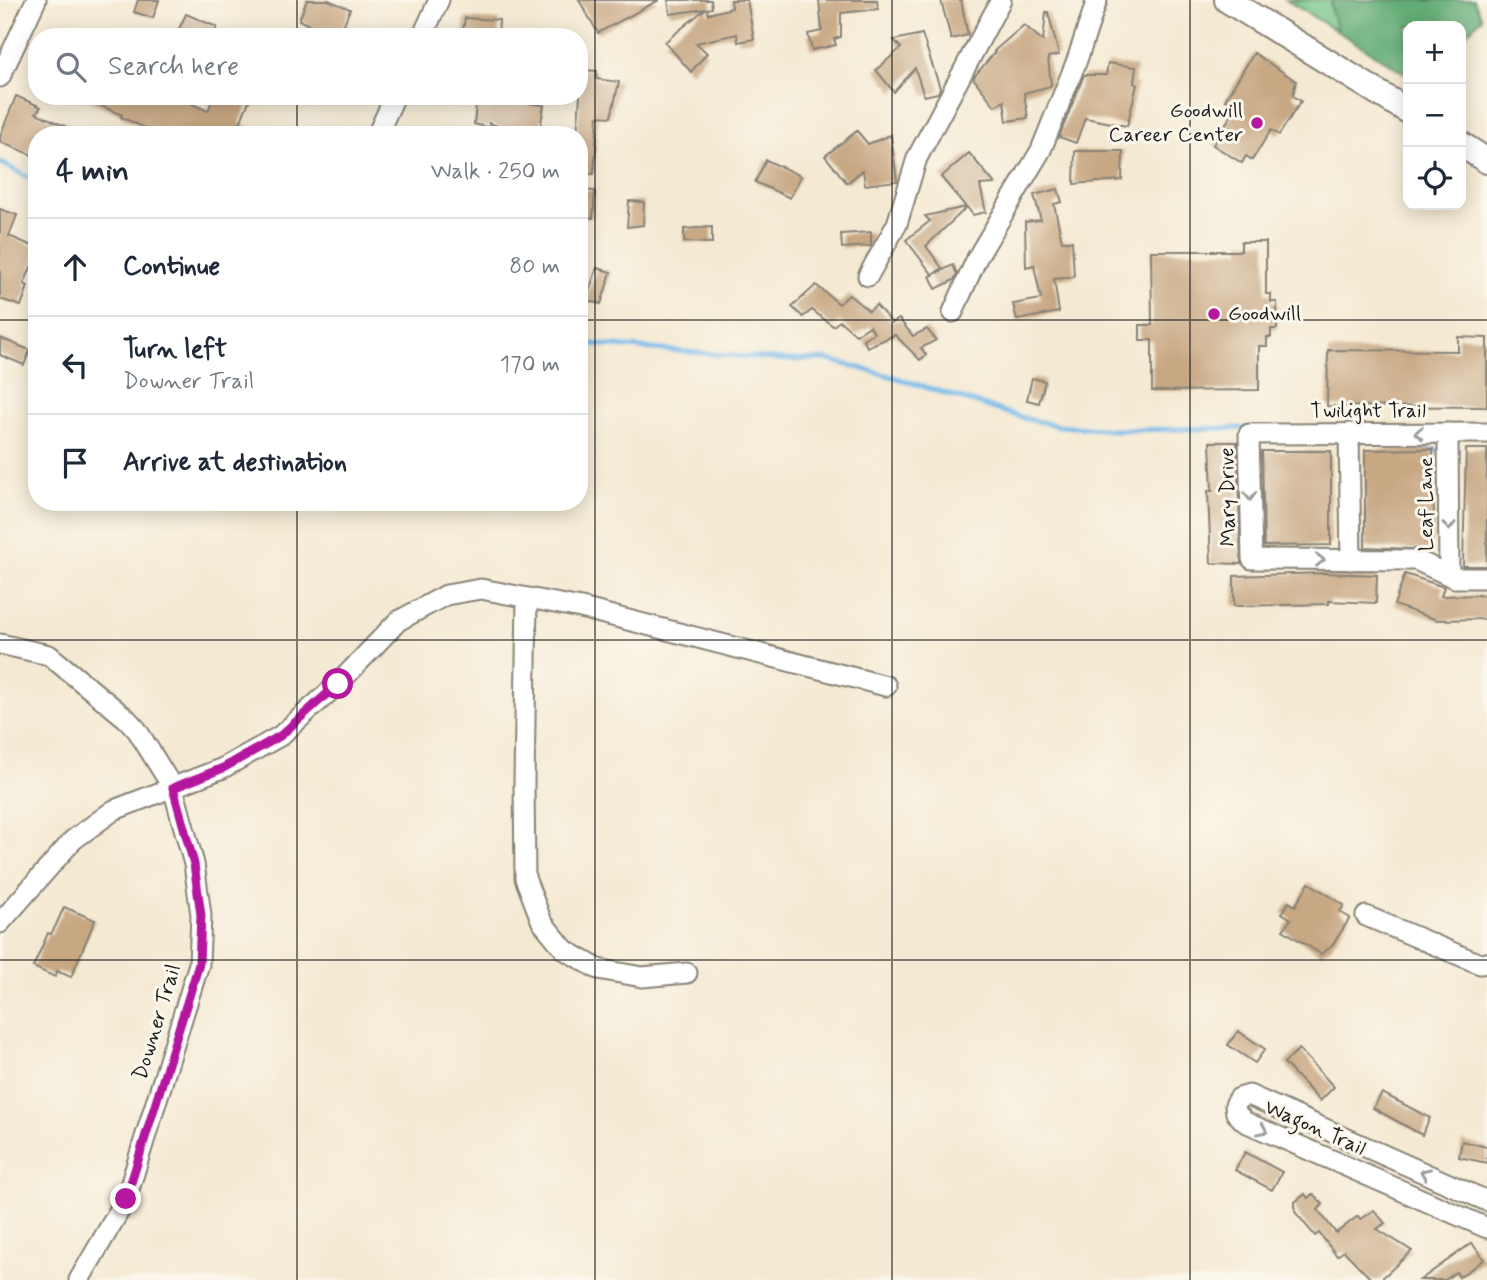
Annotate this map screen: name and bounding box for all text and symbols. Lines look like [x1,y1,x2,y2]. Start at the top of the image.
map controls [1403,21,1466,210]
button: + [1403,21,1466,84]
search box [28,28,588,105]
icon: search [52,48,90,86]
text: Search here [108,50,239,84]
button: − [1403,84,1466,147]
place label: Goodwill Career Center [1109,97,1243,149]
marker: Goodwill Career Center [1249,115,1265,131]
button: locate [1403,147,1466,210]
text: 4 min [56,152,129,191]
text: Walk · 250 m [431,157,560,187]
icon: ahead [56,248,94,286]
text: Continue [123,250,220,284]
text: 80 m [509,252,560,282]
place label: Goodwill [1228,300,1301,328]
marker: Goodwill [1206,306,1222,322]
text: Turn left [123,333,227,367]
icon: left [56,346,94,384]
text: 170 m [500,350,560,380]
text: Downer Trail [123,367,254,397]
street label: Twilight Trail [1310,397,1426,425]
one-way arrow [1413,425,1424,441]
icon: arrive [56,444,94,482]
text: Arrive at destination [123,446,347,480]
street label: Mary Drive [1213,447,1243,547]
street label: Leaf Lane [1412,457,1440,551]
one-way arrow [1243,491,1258,502]
one-way arrow [1441,521,1456,532]
one-way arrow [1315,552,1326,567]
route start [322,668,353,699]
street label: Downer Trail [126,961,188,1083]
street label: Wagon Trail [1259,1093,1370,1165]
one-way arrow [1257,1122,1269,1136]
one-way arrow [1419,1167,1432,1181]
route end [110,1183,141,1214]

